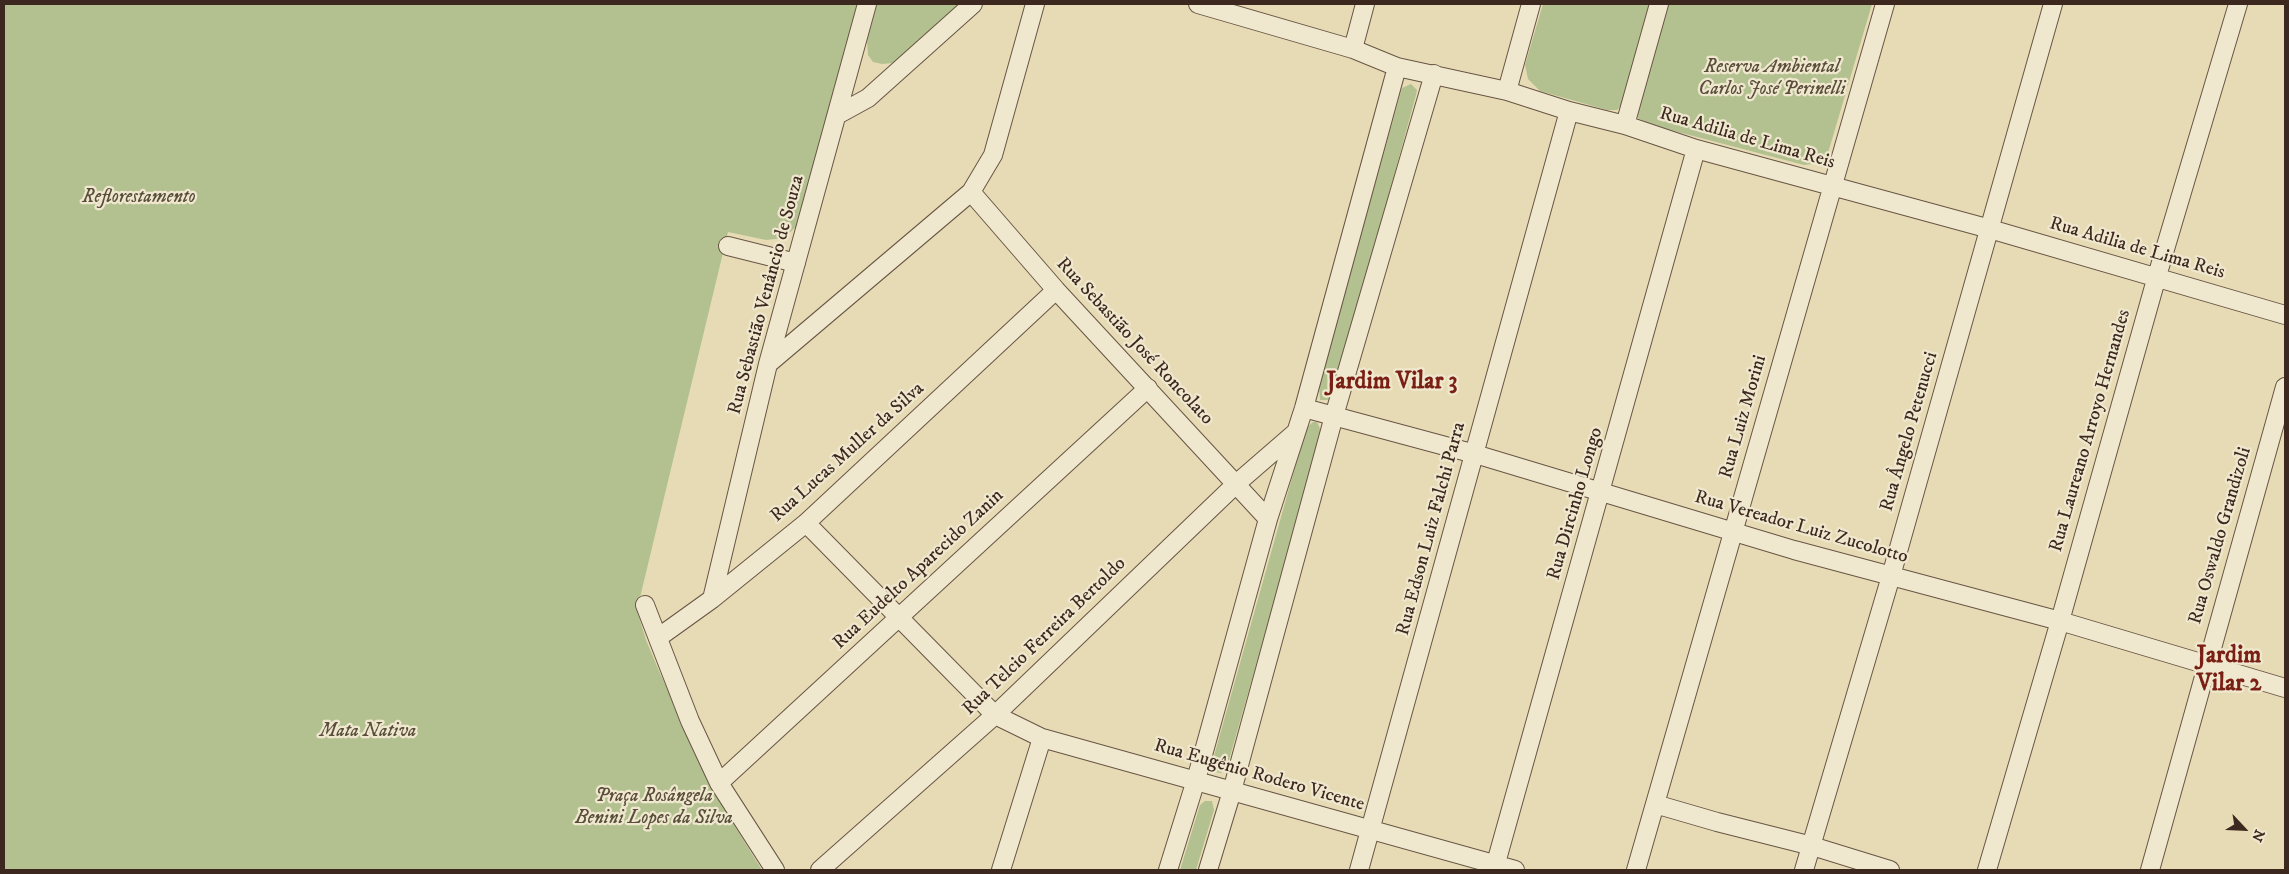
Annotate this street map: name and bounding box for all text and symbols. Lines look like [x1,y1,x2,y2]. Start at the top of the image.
park label: Reserva Ambiental Carlos José Perinelli [1698,57,1846,101]
street label: Rua Adilia de Lima Reis [1657,103,1837,175]
street label: Rua Sebastião Venâncio de Souza [724,173,810,417]
park label: Reflorestamento [82,187,196,209]
street label: Rua Adilia de Lima Reis [2047,213,2227,285]
street label: Rua Sebastião José Roncolato [1051,254,1217,430]
street label: Rua Laureano Arroyo Hernandes [2045,307,2137,555]
street label: Rua Ângelo Petenucci [1876,350,1944,514]
street label: Rua Luiz Morini [1716,353,1772,481]
district label: Jardim Vilar 3 [1326,369,1458,397]
street label: Rua Lucas Muller da Silva [767,378,929,528]
street label: Rua Edson Luiz Falchi Parra [1393,420,1471,638]
street label: Rua Dircinho Longo [1543,425,1609,583]
street label: Rua Oswaldo Grandizoli [2185,445,2257,627]
street label: Rua Eudelto Aparecido Zanin [829,485,1009,655]
street label: Rua Vereador Luiz Zucolotto [1692,487,1910,569]
street label: Rua Telcio Ferreira Bertoldo [959,553,1131,721]
district label: Jardim Vilar 2 [2197,643,2261,699]
park label: Mata Nativa [320,721,416,743]
street label: Rua Eugênio Rodero Vicente [1151,735,1367,817]
park label: Praça Rosângela Benini Lopes da Silva [575,786,733,830]
north arrow [2219,804,2269,854]
text: N [2247,826,2268,844]

